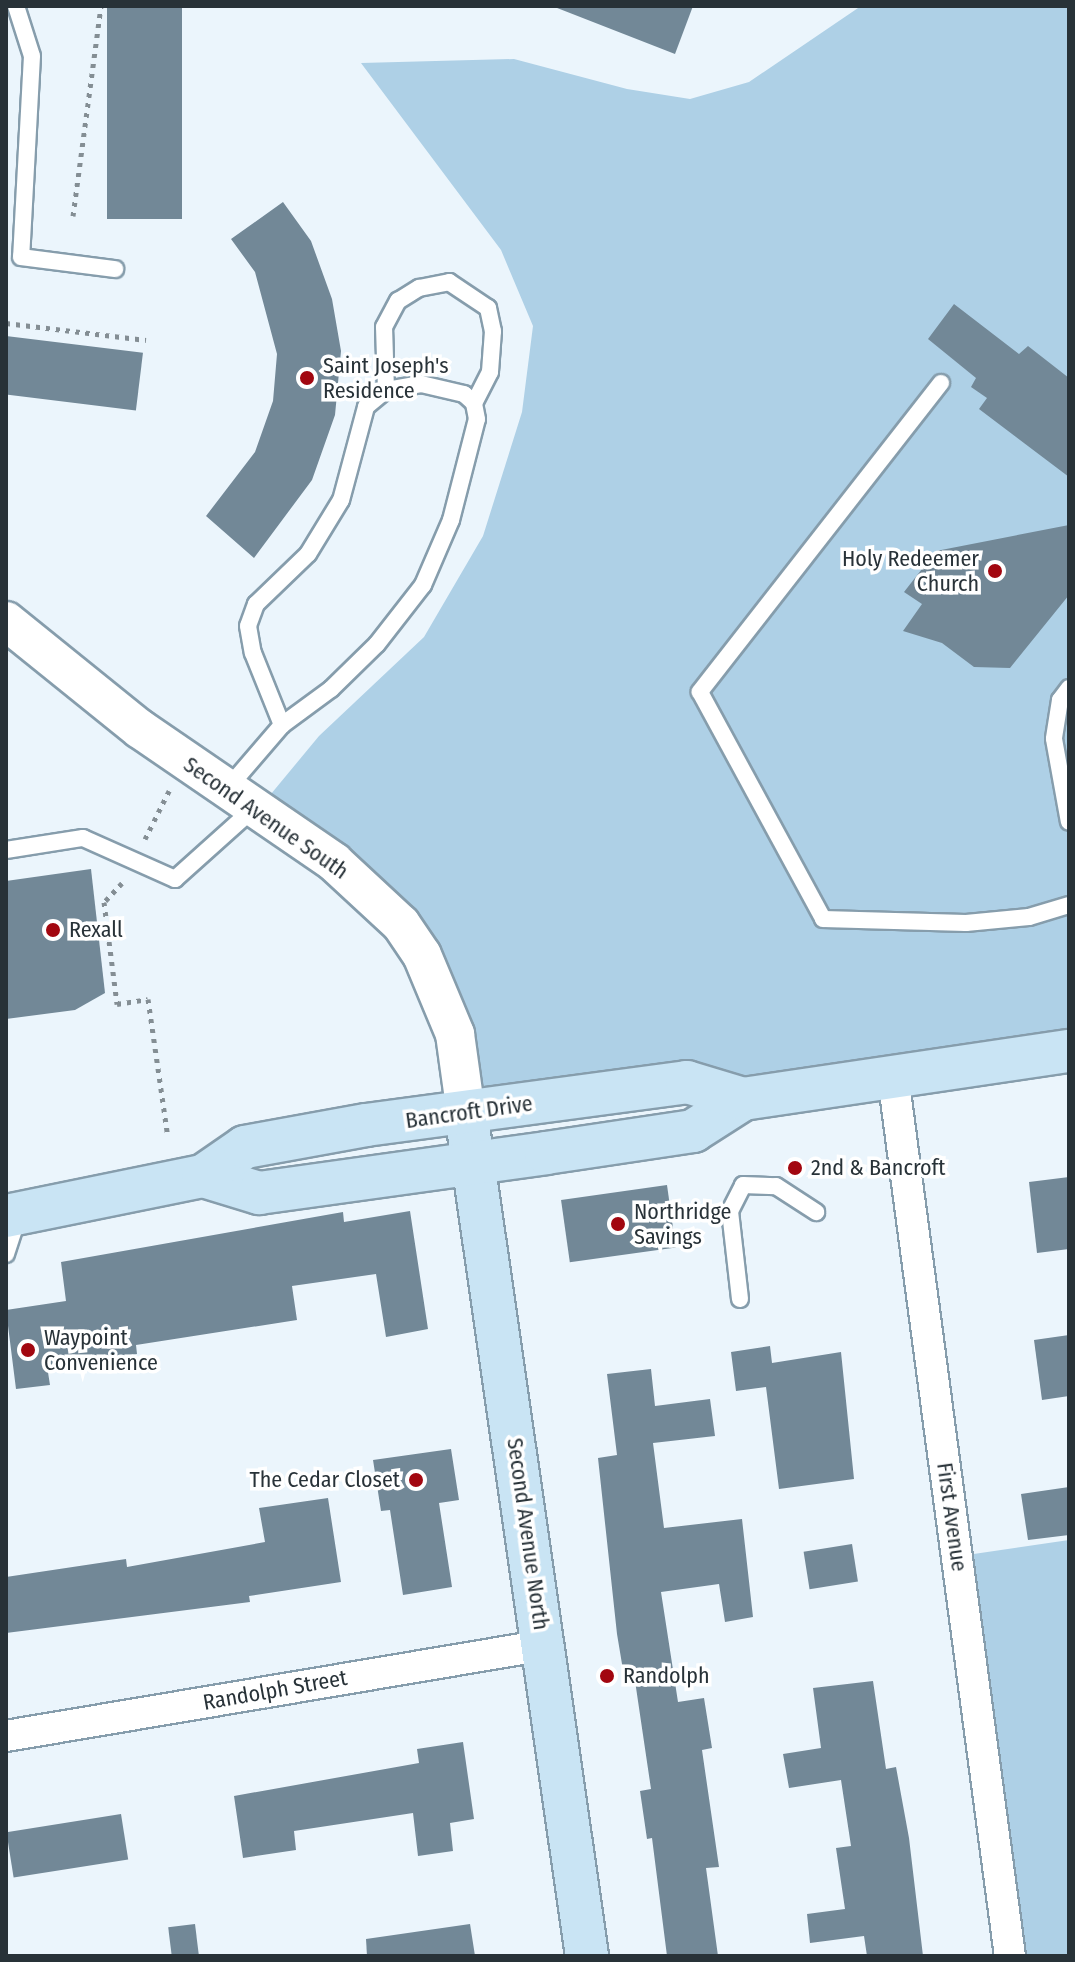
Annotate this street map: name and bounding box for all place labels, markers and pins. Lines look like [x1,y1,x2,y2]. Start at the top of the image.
place label: Saint Joseph's Residence [323,352,449,404]
marker: Saint Joseph's Residence [298,369,316,387]
place label: Holy Redeemer Church [842,545,979,596]
marker: Holy Redeemer Church [986,562,1004,580]
place label: Rexall [69,917,123,943]
marker: Rexall [44,921,62,939]
place label: 2nd & Bancroft [811,1155,945,1181]
marker: 2nd & Bancroft [786,1159,804,1177]
place label: Northridge Savings [634,1198,731,1250]
marker: Northridge Savings [609,1215,627,1233]
place label: Waypoint Convenience [44,1324,158,1376]
marker: Waypoint Convenience [19,1341,37,1359]
place label: The Cedar Closet [249,1467,400,1493]
marker: The Cedar Closet [407,1471,425,1489]
place label: Randolph [623,1663,710,1689]
marker: Randolph [598,1667,616,1685]

